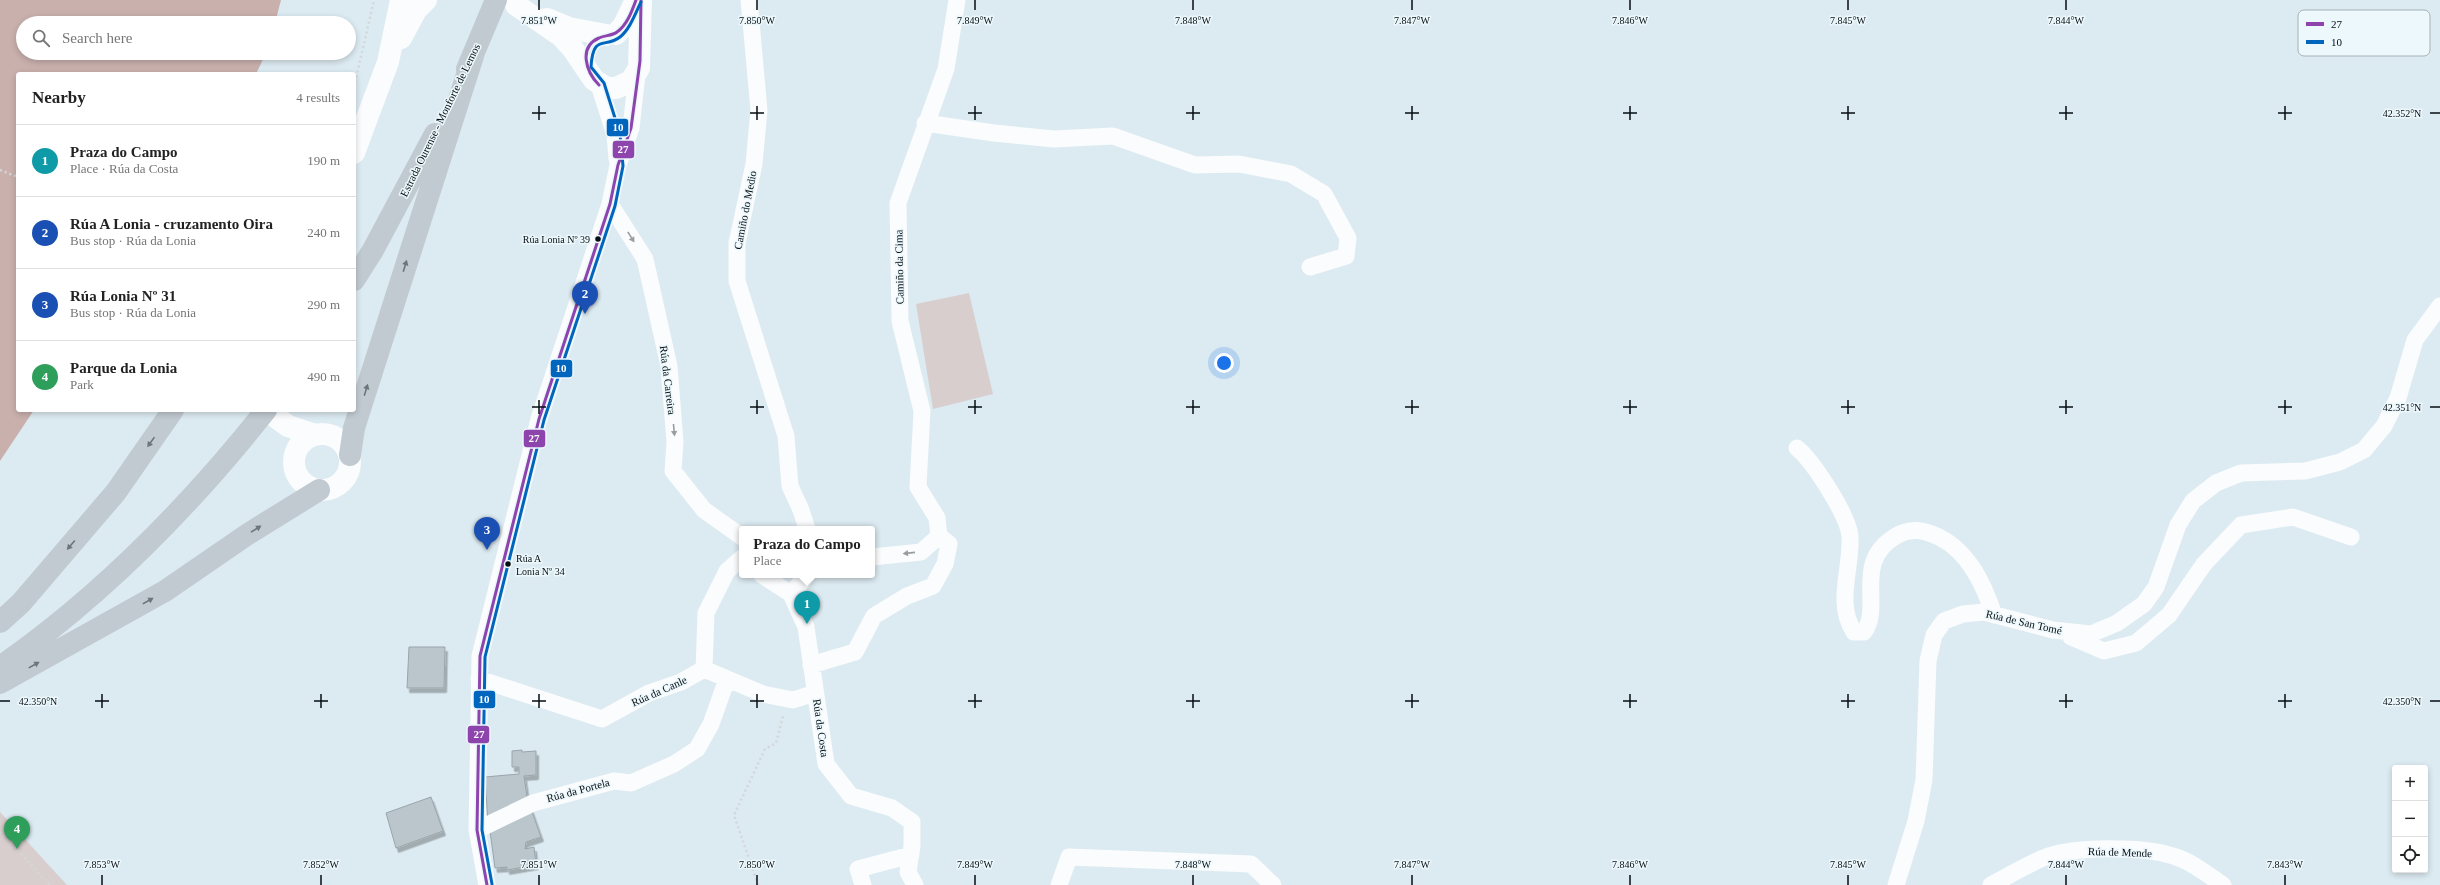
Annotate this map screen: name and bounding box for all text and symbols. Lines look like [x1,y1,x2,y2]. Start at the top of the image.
legend [2298,10,2430,56]
text: 7.851°W [521,15,558,26]
text: 7.850°W [739,15,776,26]
text: 7.849°W [957,15,994,26]
text: 7.848°W [1175,15,1212,26]
text: 7.847°W [1394,15,1431,26]
text: 7.846°W [1612,15,1649,26]
text: 7.845°W [1830,15,1867,26]
text: 7.844°W [2048,15,2085,26]
search box [16,16,356,60]
text: 27 [2331,18,2343,30]
icon: search [30,27,52,49]
text: Search here [62,30,132,46]
text: 10 [2331,36,2343,48]
street label: Estrada Ourense - Monforte de Lemos [398,41,482,199]
text: Nearby [32,88,86,107]
text: 4 results [296,90,340,105]
text: 42.352°N [2383,108,2421,119]
line badge: 10 [606,118,629,137]
text: 10 [613,121,624,133]
line badge: 27 [612,140,635,159]
text: 27 [618,143,629,155]
text: Praza do Campo [70,144,178,160]
text: 1 [42,153,48,168]
text: 190 m [307,153,340,168]
text: Place · Rúa da Costa [70,161,178,176]
street label: Camiño do Medio [731,169,759,250]
text: Rúa A Lonia - cruzamento Oira [70,216,273,232]
text: 2 [42,225,48,240]
text: 240 m [307,225,340,240]
street label: Camiño da Cima [892,230,906,304]
one-way arrow [627,232,635,242]
text: Bus stop · Rúa da Lonia [70,233,196,248]
place label: Rúa Lonia Nº 39 [523,234,590,245]
marker: Rúa Lonia Nº 39 [593,234,603,244]
one-way arrow [402,260,408,272]
pin: 2 [572,281,598,314]
text: Rúa Lonia Nº 31 [70,288,176,304]
text: 3 [42,297,48,312]
text: 290 m [307,297,340,312]
text: Bus stop · Rúa da Lonia [70,305,196,320]
street label: Rúa da Carreira [658,345,678,415]
your location [1214,353,1234,373]
line badge: 10 [550,359,573,378]
text: Parque da Lonia [70,360,177,376]
text: 10 [556,362,567,374]
text: 4 [42,369,48,384]
text: 490 m [307,369,340,384]
text: Park [70,377,94,392]
one-way arrow [364,384,370,396]
text: 42.351°N [2383,402,2421,413]
one-way arrow [671,424,678,436]
line badge: 27 [523,429,546,448]
text: 27 [529,432,540,444]
one-way arrow [147,437,155,448]
pin: 3 [474,517,500,550]
one-way arrow [250,526,262,533]
popup [739,526,875,578]
text: Praza do Campo [753,536,861,552]
one-way arrow [67,540,76,549]
one-way arrow [902,550,915,557]
place label: Rúa A Lonia Nº 34 [516,553,565,577]
text: Place [753,553,781,568]
marker: Rúa A Lonia Nº 34 [503,559,513,569]
pin: 1 [794,591,820,624]
one-way arrow [142,598,153,604]
street label: Rúa de San Tomé [1985,607,2063,637]
one-way arrow [28,661,40,668]
street label: Rúa da Canle [629,673,689,709]
line badge: 10 [473,690,496,709]
text: 10 [479,693,490,705]
text: 42.350°N [19,696,57,707]
text: 42.350°N [2383,696,2421,707]
street label: Rúa da Costa [811,698,831,758]
line badge: 27 [467,725,490,744]
text: 27 [474,728,485,740]
map controls [2392,765,2428,873]
button: + [2392,765,2428,801]
street label: Rúa da Portela [545,776,611,804]
button: − [2392,801,2428,837]
pin: 4 [4,816,30,849]
button: locate [2392,837,2428,873]
street label: Rúa de Mende [2088,845,2152,859]
text: 7.853°W [84,859,121,870]
text: 7.852°W [303,859,340,870]
text: 7.851°W [521,859,558,870]
text: 7.850°W [739,859,776,870]
text: 7.849°W [957,859,994,870]
text: 7.848°W [1175,859,1212,870]
text: 7.847°W [1394,859,1431,870]
text: 7.846°W [1612,859,1649,870]
text: 7.845°W [1830,859,1867,870]
text: 7.844°W [2048,859,2085,870]
text: 7.843°W [2267,859,2304,870]

